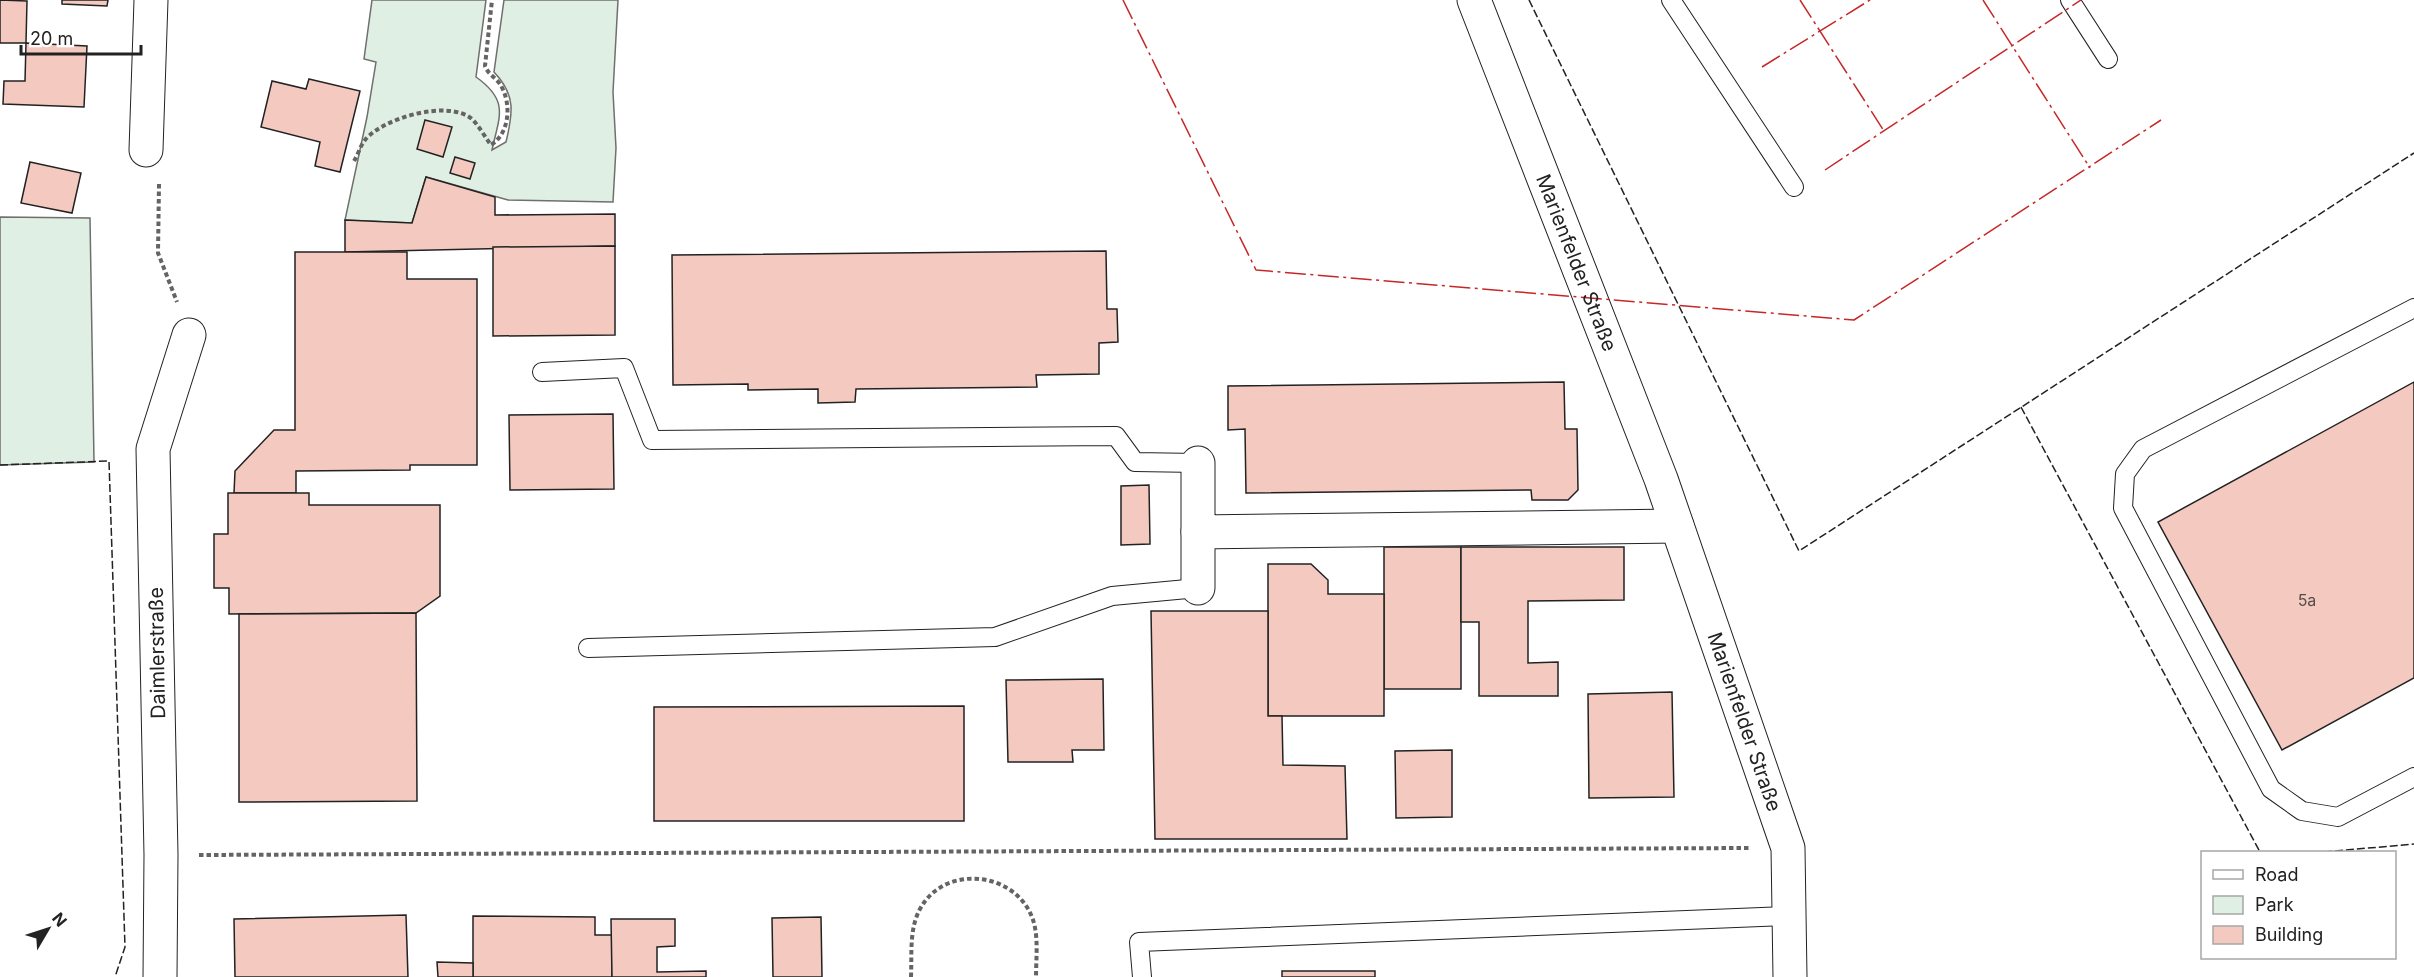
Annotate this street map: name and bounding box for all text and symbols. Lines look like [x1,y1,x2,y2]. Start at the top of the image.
scale bar [21,18,141,56]
text: 20 m [30,28,73,49]
street label: Marienfelder Straße [1531,171,1622,355]
street label: Daimlerstraße [144,587,170,719]
house number: 5a [2298,590,2316,610]
street label: Marienfelder Straße [1703,629,1787,815]
legend [2201,851,2396,959]
text: Road [2255,864,2298,885]
text: Park [2255,894,2294,915]
north arrow [18,899,78,959]
text: N [48,909,71,931]
text: Building [2255,924,2323,945]

